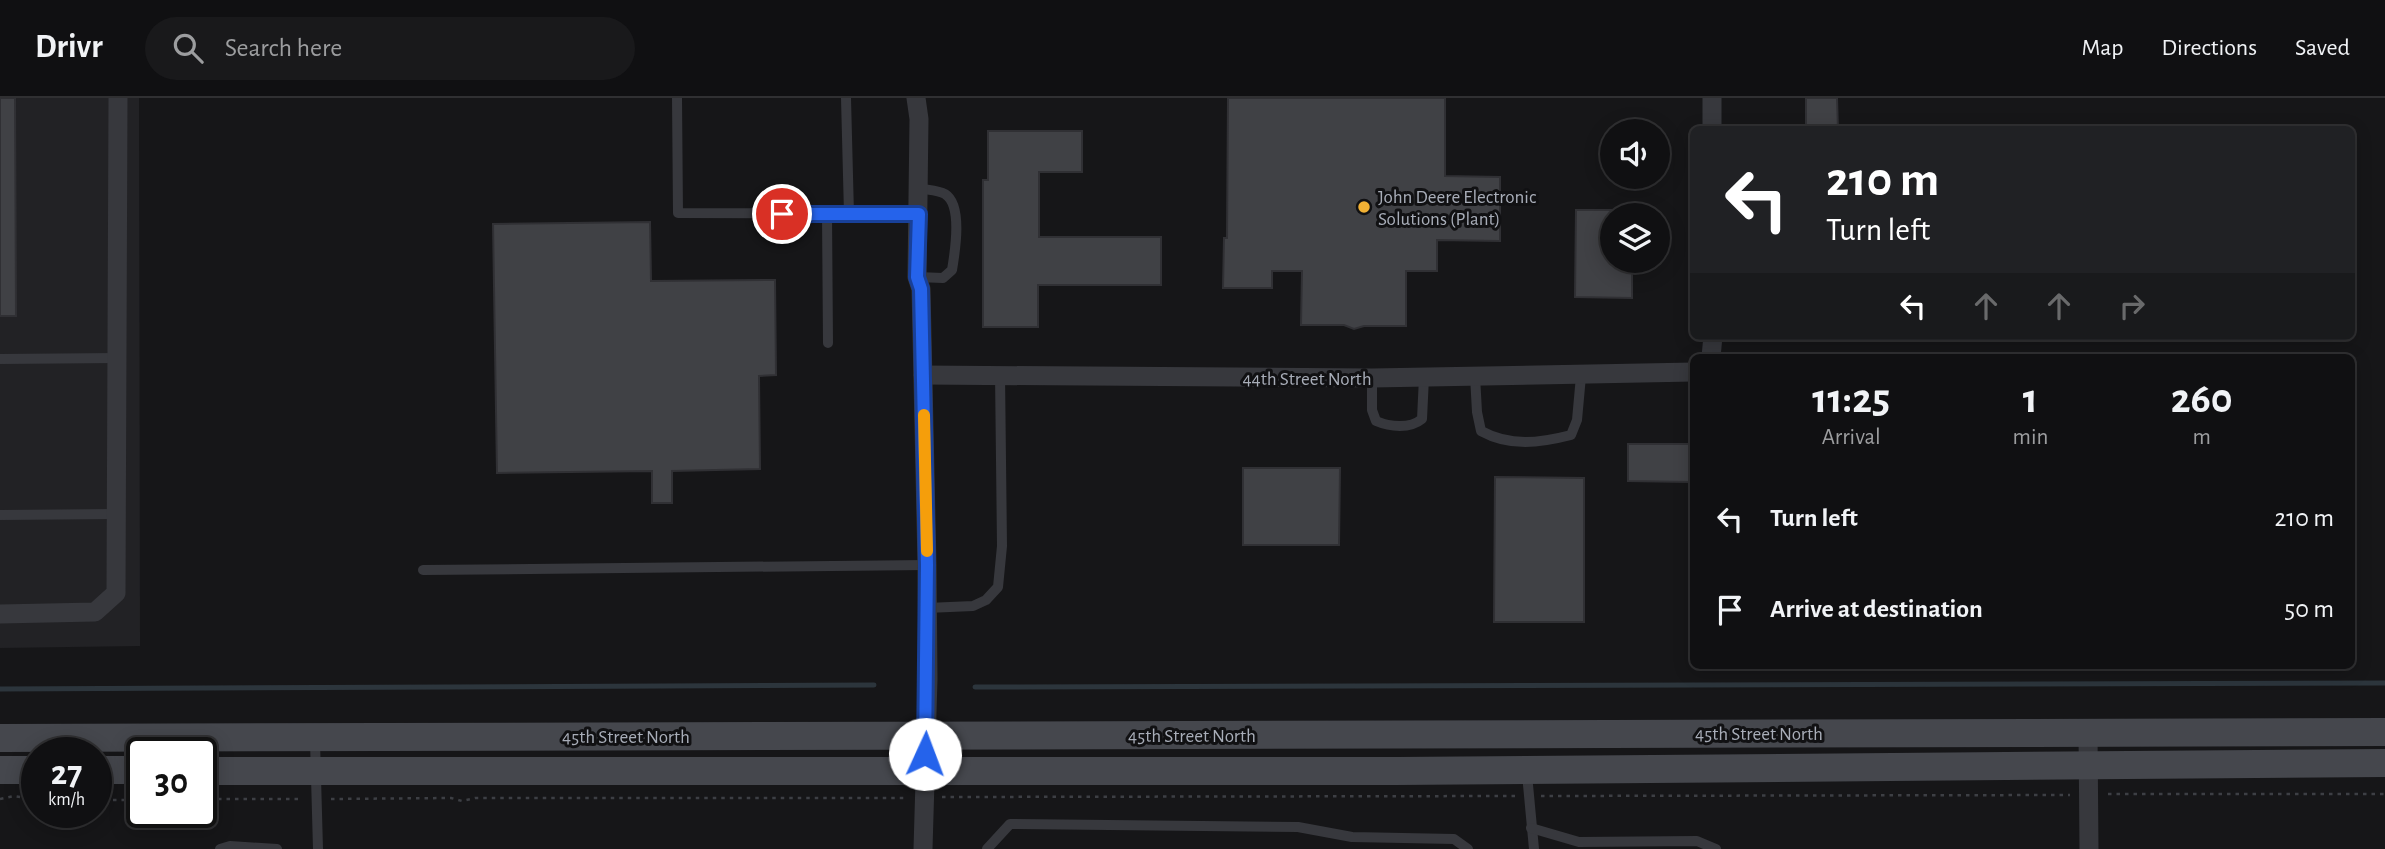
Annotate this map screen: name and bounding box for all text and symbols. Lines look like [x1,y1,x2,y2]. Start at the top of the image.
search box [145,17,635,80]
icon: search [169,29,207,67]
text: Drivr [35,31,103,64]
text: Search here [225,35,342,61]
text: Map [2081,36,2123,60]
text: Directions [2161,36,2257,60]
text: Saved [2295,36,2350,60]
map controls [1600,119,1670,273]
button: sound [1600,119,1670,189]
icon: left [1711,154,1802,245]
text: 210 m [1826,156,1939,205]
pin [752,184,812,244]
place label: John Deere Electronic Solutions (Plant) [1378,188,1536,229]
icon: arrive [763,195,801,233]
marker: John Deere Electronic Solutions (Plant) [1356,199,1372,215]
button: layers [1600,203,1670,273]
text: Turn left [1826,214,1930,246]
icon: left [1894,287,1932,325]
icon: ahead [1967,287,2005,325]
icon: ahead [2040,287,2078,325]
icon: right [2113,287,2151,325]
street label: 44th Street North [1242,370,1372,389]
text: 11:25 [1812,378,1890,420]
text: 1 [2023,378,2038,420]
text: 260 [2171,378,2233,420]
text: Arrival [1822,426,1881,449]
text: min [2012,426,2048,449]
text: m [2192,426,2211,449]
icon: left [1711,500,1749,538]
text: Turn left [1770,505,1858,531]
text: 210 m [2274,505,2334,531]
icon: arrive [1711,591,1749,629]
text: Arrive at destination [1770,596,1983,622]
text: 50 m [2284,596,2334,622]
position arrow [888,717,962,791]
street label: 45th Street North [1695,725,1823,744]
street label: 45th Street North [1128,727,1256,746]
street label: 45th Street North [562,728,690,747]
speed limit sign: 30 [126,737,217,828]
text: 27 [51,756,82,791]
text: km/h [48,791,85,809]

